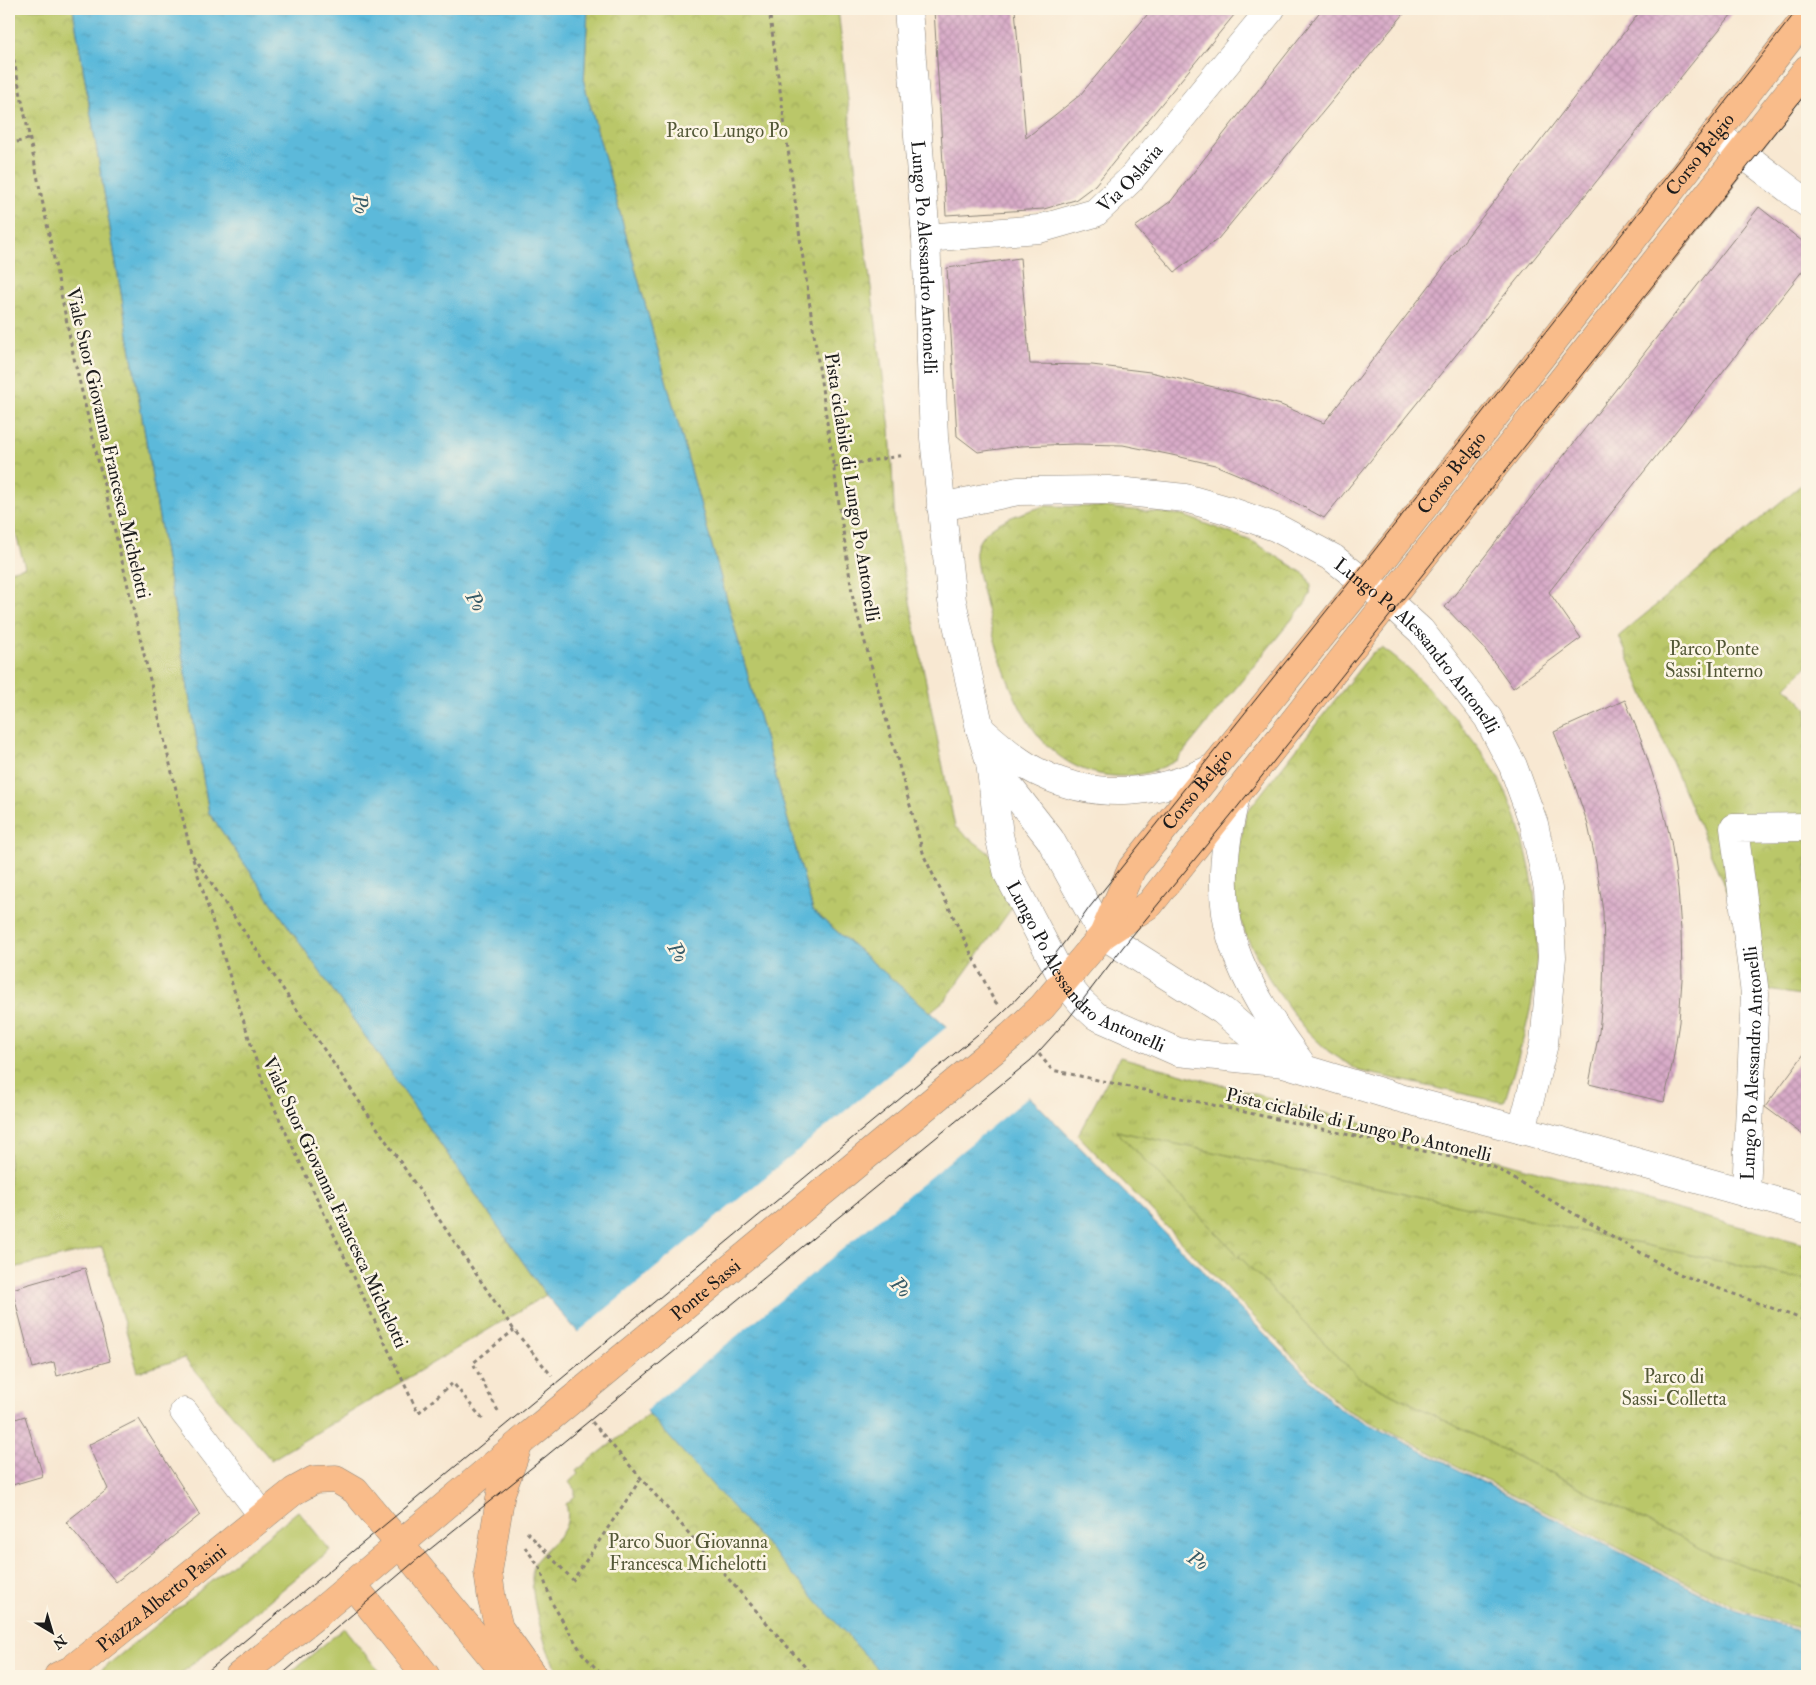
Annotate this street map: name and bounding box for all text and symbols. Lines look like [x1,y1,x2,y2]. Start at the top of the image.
street label: Corso Belgio [1660,108,1740,201]
park label: Parco Lungo Po [666,119,788,143]
street label: Via Oslavia [1092,139,1168,218]
street label: Lungo Po Alessandro Antonelli [905,140,942,375]
water label: Po [347,192,374,215]
street label: Viale Suor Giovanna Francesca Michelotti [61,285,156,601]
street label: Pista ciclabile di Lungo Po Antonelli [819,351,885,623]
street label: Corso Belgio [1412,427,1491,519]
street label: Lungo Po Alessandro Antonelli [1329,553,1505,738]
water label: Po [459,586,491,616]
park label: Parco Ponte Sassi Interno [1665,637,1763,683]
street label: Corso Belgio [1157,744,1238,835]
street label: Lungo Po Alessandro Antonelli [1001,877,1169,1058]
water label: Po [661,937,693,967]
street label: Lungo Po Alessandro Antonelli [1736,945,1768,1181]
street label: Viale Suor Giovanna Francesca Michelotti [257,1053,413,1352]
street label: Pista ciclabile di Lungo Po Antonelli [1223,1083,1494,1167]
street label: Ponte Sassi [666,1254,746,1326]
water label: Po [884,1271,916,1303]
park label: Parco di Sassi-Colletta [1621,1365,1727,1411]
park label: Parco Suor Giovanna Francesca Michelotti [608,1530,768,1576]
street label: Piazza Alberto Pasini [92,1539,232,1658]
water label: Po [1182,1544,1213,1576]
north arrow [28,1608,78,1658]
text: N [49,1631,71,1653]

